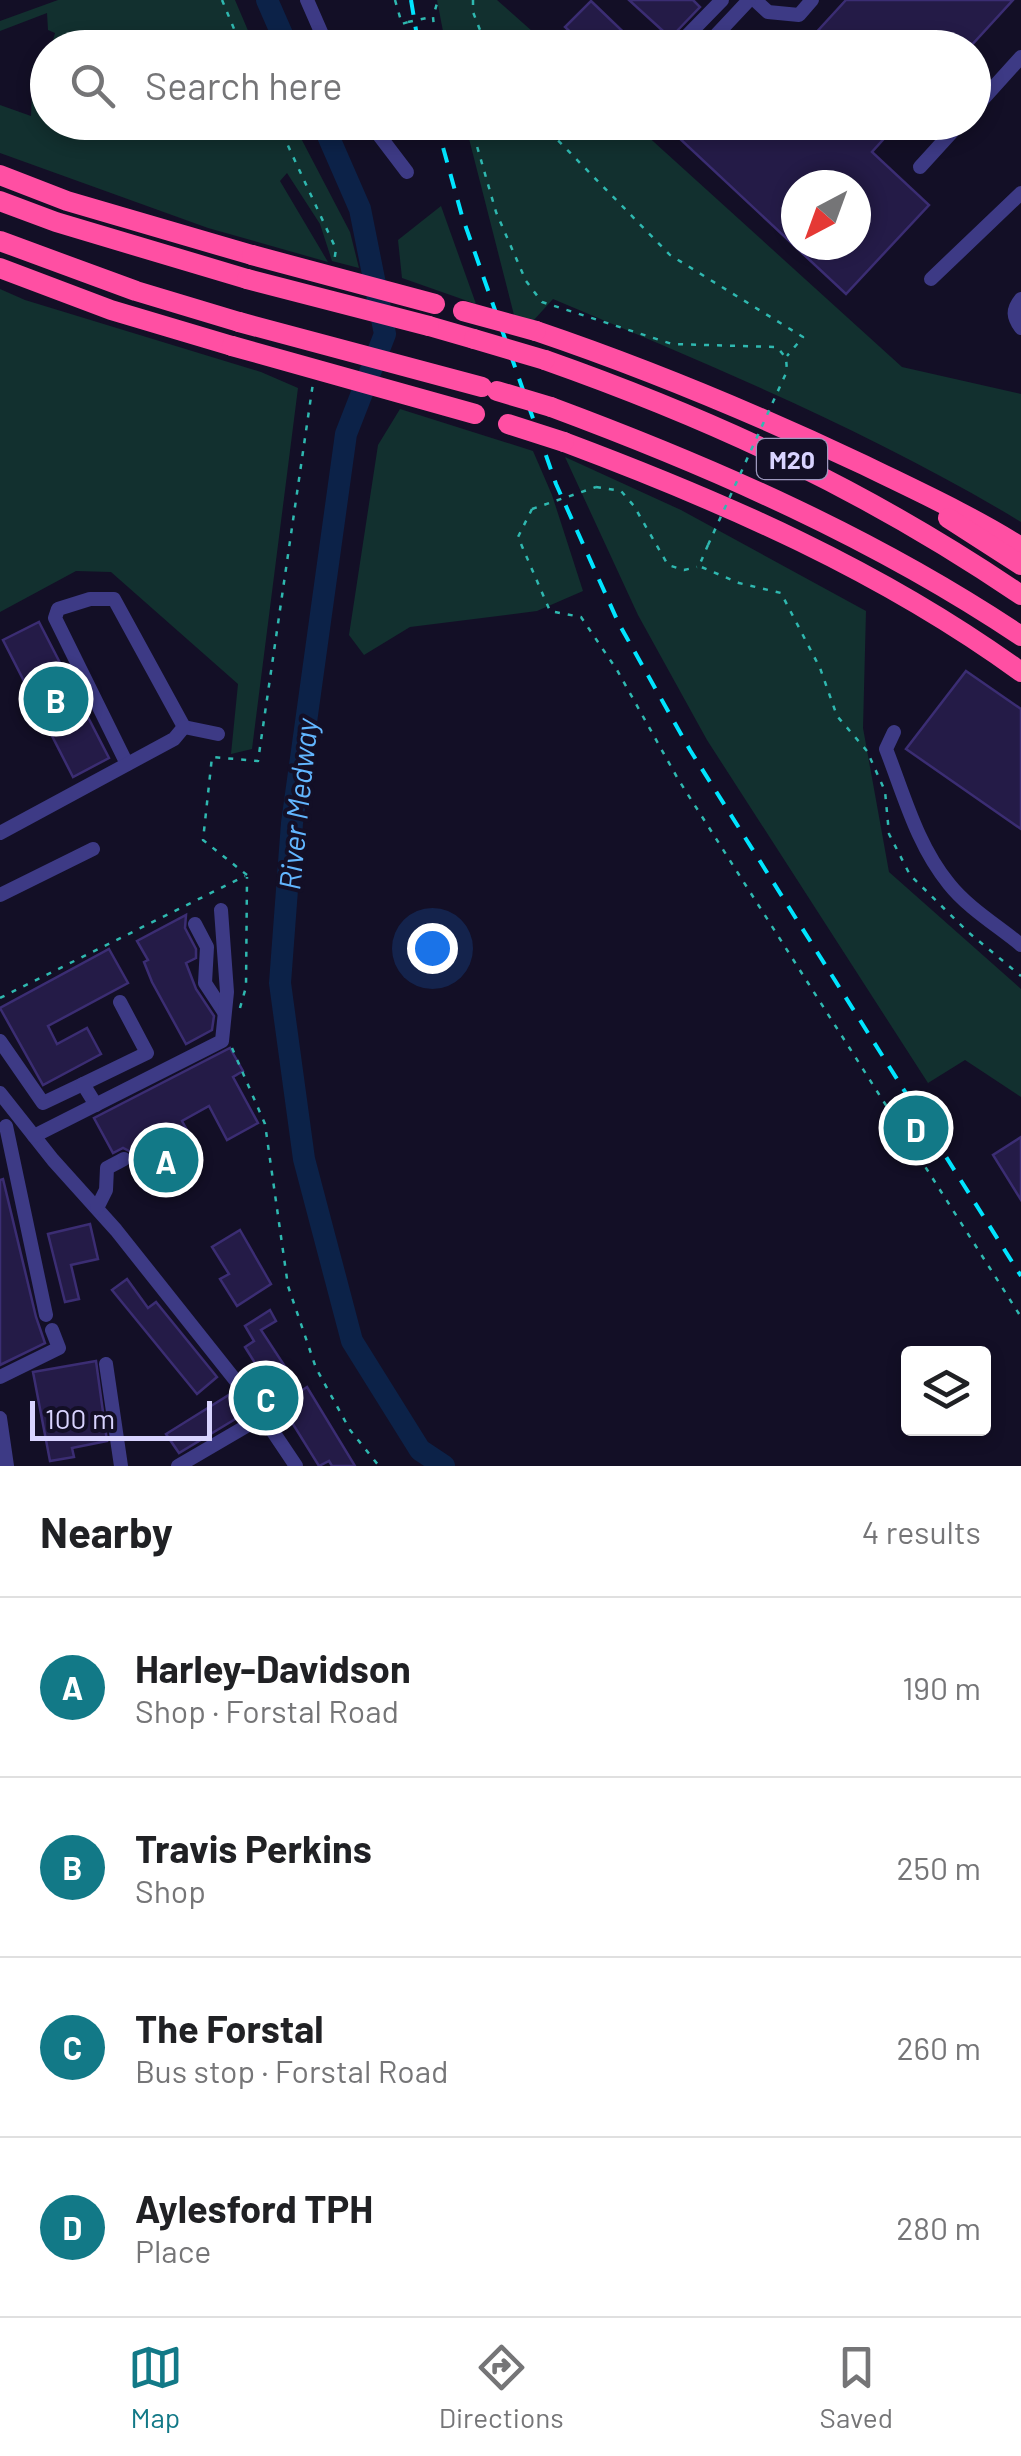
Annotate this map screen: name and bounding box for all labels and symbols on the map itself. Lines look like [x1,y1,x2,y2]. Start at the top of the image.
north arrow [781,170,871,260]
road number: M20 [757,439,827,479]
pin: B [23,662,88,736]
water label: River Medway [270,715,324,892]
your location [407,923,458,974]
pin: D [884,1090,948,1166]
pin: A [134,1122,198,1198]
pin: C [234,1360,298,1436]
scale bar [30,1396,212,1440]

